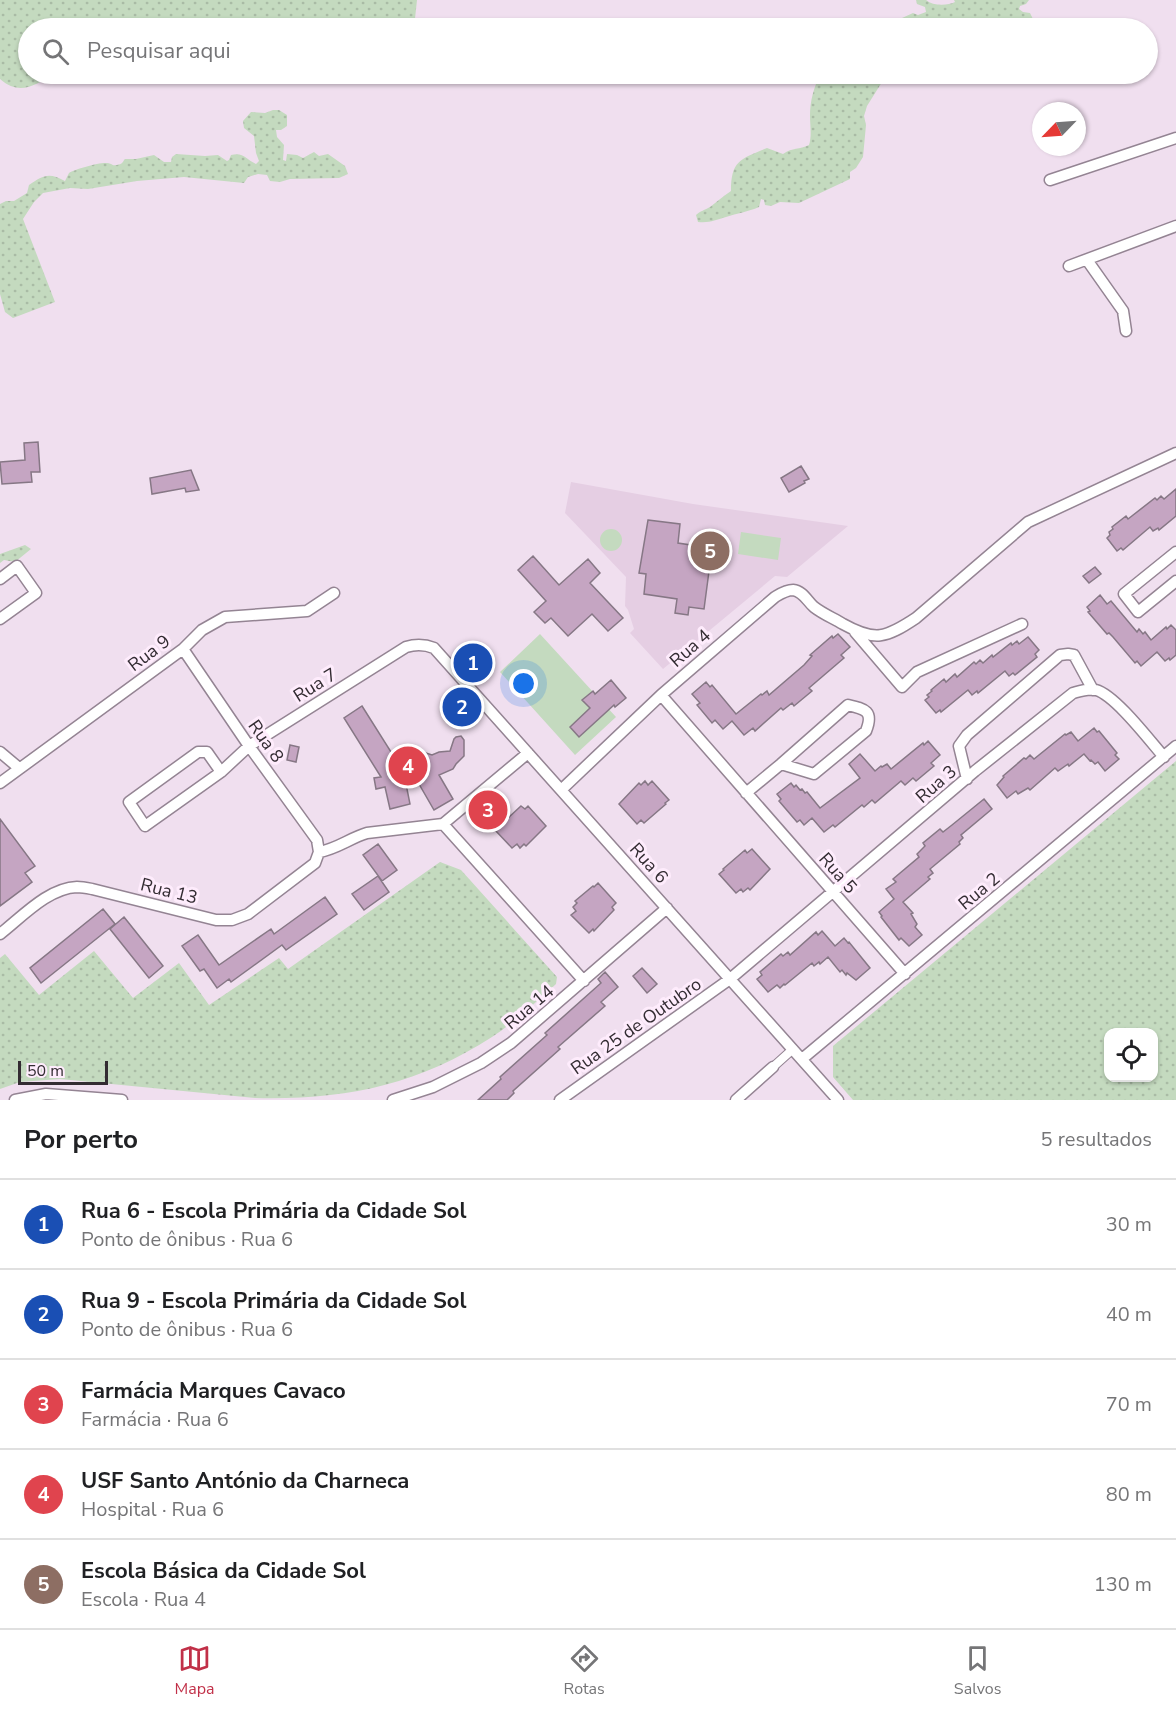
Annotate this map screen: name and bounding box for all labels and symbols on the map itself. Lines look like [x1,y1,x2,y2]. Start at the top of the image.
north arrow [1032,102,1086,156]
pin: 5 [690,528,730,574]
street label: Rua 4 [664,623,716,673]
street label: Rua 9 [123,629,175,677]
pin: 1 [454,640,492,686]
street label: Rua 7 [289,662,341,708]
your location [509,669,538,698]
pin: 2 [442,684,482,730]
street label: Rua 8 [243,715,289,767]
pin: 4 [388,744,428,789]
street label: Rua 3 [910,759,962,809]
pin: 3 [468,788,508,832]
street label: Rua 6 [624,837,674,889]
street label: Rua 5 [813,847,863,899]
street label: Rua 2 [953,867,1005,915]
street label: Rua 13 [138,872,200,910]
street label: Rua 25 de Outubro [566,972,706,1080]
street label: Rua 14 [499,979,559,1035]
scale bar [18,1058,108,1086]

